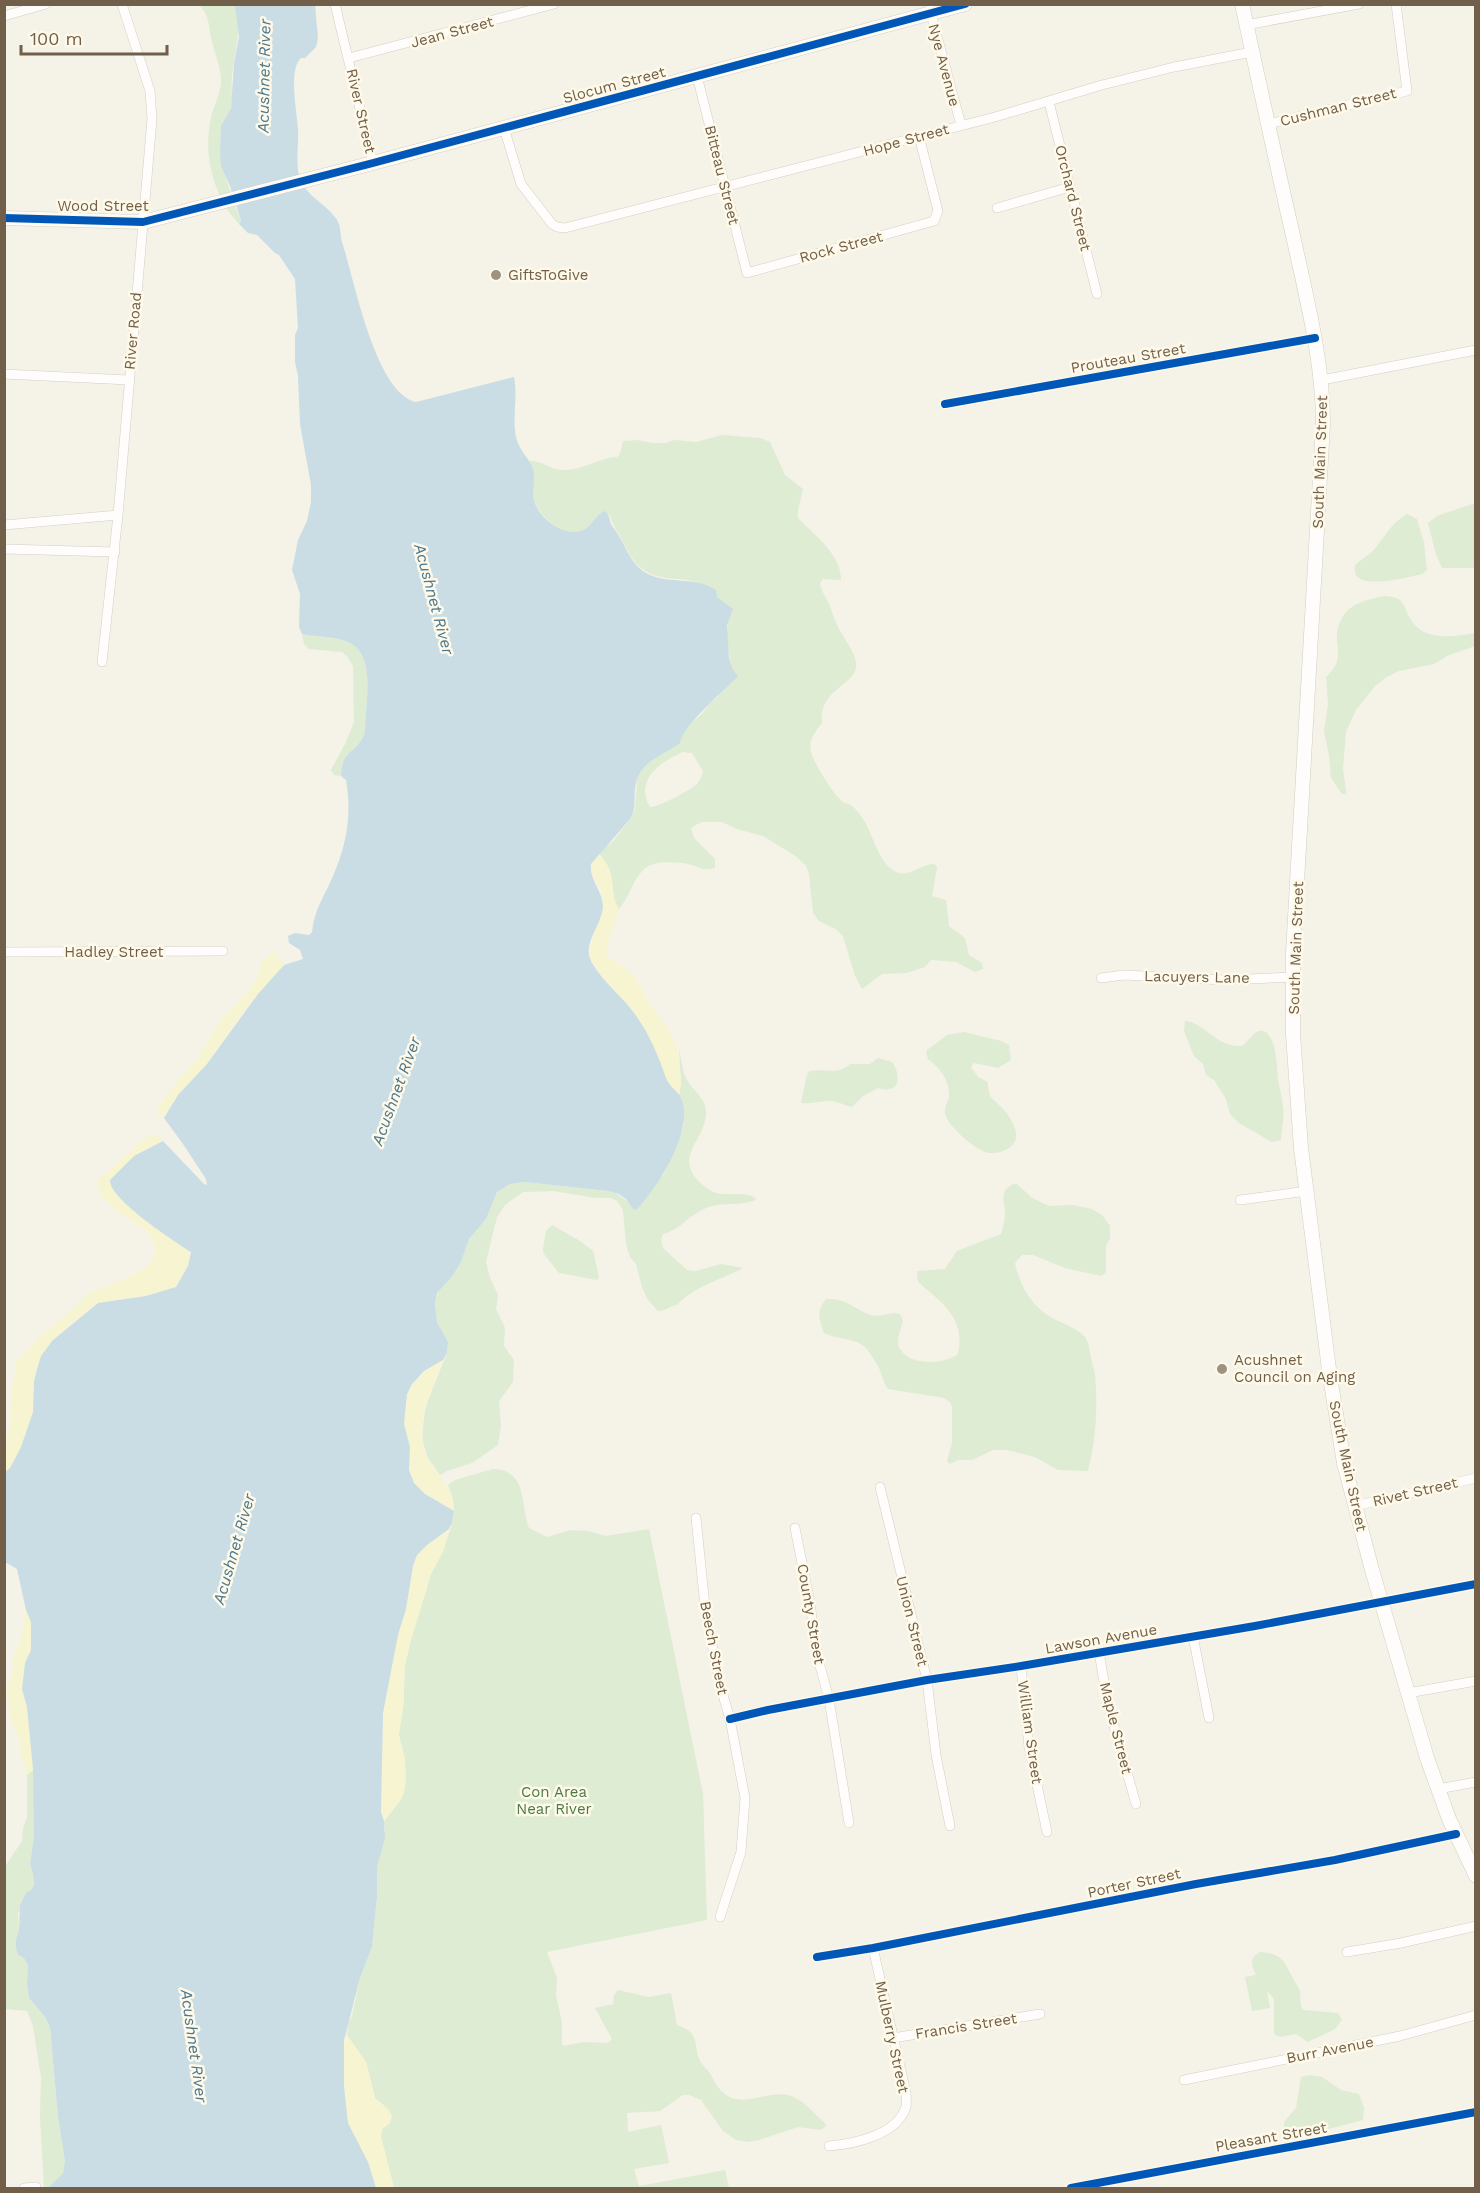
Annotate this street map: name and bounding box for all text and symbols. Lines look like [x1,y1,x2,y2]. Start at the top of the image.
street label: Jean Street [409,12,496,52]
scale bar [21,18,166,56]
water label: Acushnet River [253,18,275,134]
street label: Nye Avenue [924,22,964,108]
text: 100 m [30,28,83,49]
street label: Slocum Street [561,62,668,107]
street label: River Street [343,67,380,156]
street label: Cushman Street [1278,84,1399,130]
street label: Hope Street [861,120,952,160]
street label: Bitteau Street [701,123,743,227]
street label: Orchard Street [1051,143,1095,254]
street label: Wood Street [57,197,150,215]
street label: Rock Street [797,227,885,267]
place label: GiftsToGive [508,266,588,284]
marker: GiftsToGive [489,268,503,282]
street label: River Road [121,291,145,371]
street label: Prouteau Street [1069,339,1187,377]
street label: South Main Street [1309,394,1331,529]
water label: Acushnet River [410,541,458,657]
street label: South Main Street [1285,880,1307,1015]
street label: Hadley Street [64,943,164,961]
street label: Lacuyers Lane [1144,967,1250,987]
water label: Acushnet River [367,1033,425,1149]
place label: Acushnet Council on Aging [1234,1351,1355,1386]
marker: Acushnet Council on Aging [1215,1362,1229,1376]
street label: South Main Street [1325,1399,1371,1534]
street label: Rivet Street [1371,1473,1460,1511]
water label: Acushnet River [209,1491,259,1607]
street label: County Street [793,1562,829,1666]
street label: Union Street [892,1574,932,1669]
street label: Beech Street [696,1600,732,1697]
street label: Lawson Avenue [1044,1620,1158,1658]
street label: William Street [1014,1679,1046,1786]
street label: Maple Street [1096,1680,1136,1777]
park label: Con Area Near River [516,1783,592,1818]
street label: Porter Street [1086,1864,1183,1902]
street label: Mulberry Street [871,1979,913,2096]
water label: Acushnet River [177,1987,211,2105]
street label: Francis Street [914,2009,1019,2043]
street label: Burr Avenue [1285,2033,1375,2067]
street label: Pleasant Street [1214,2118,1329,2156]

